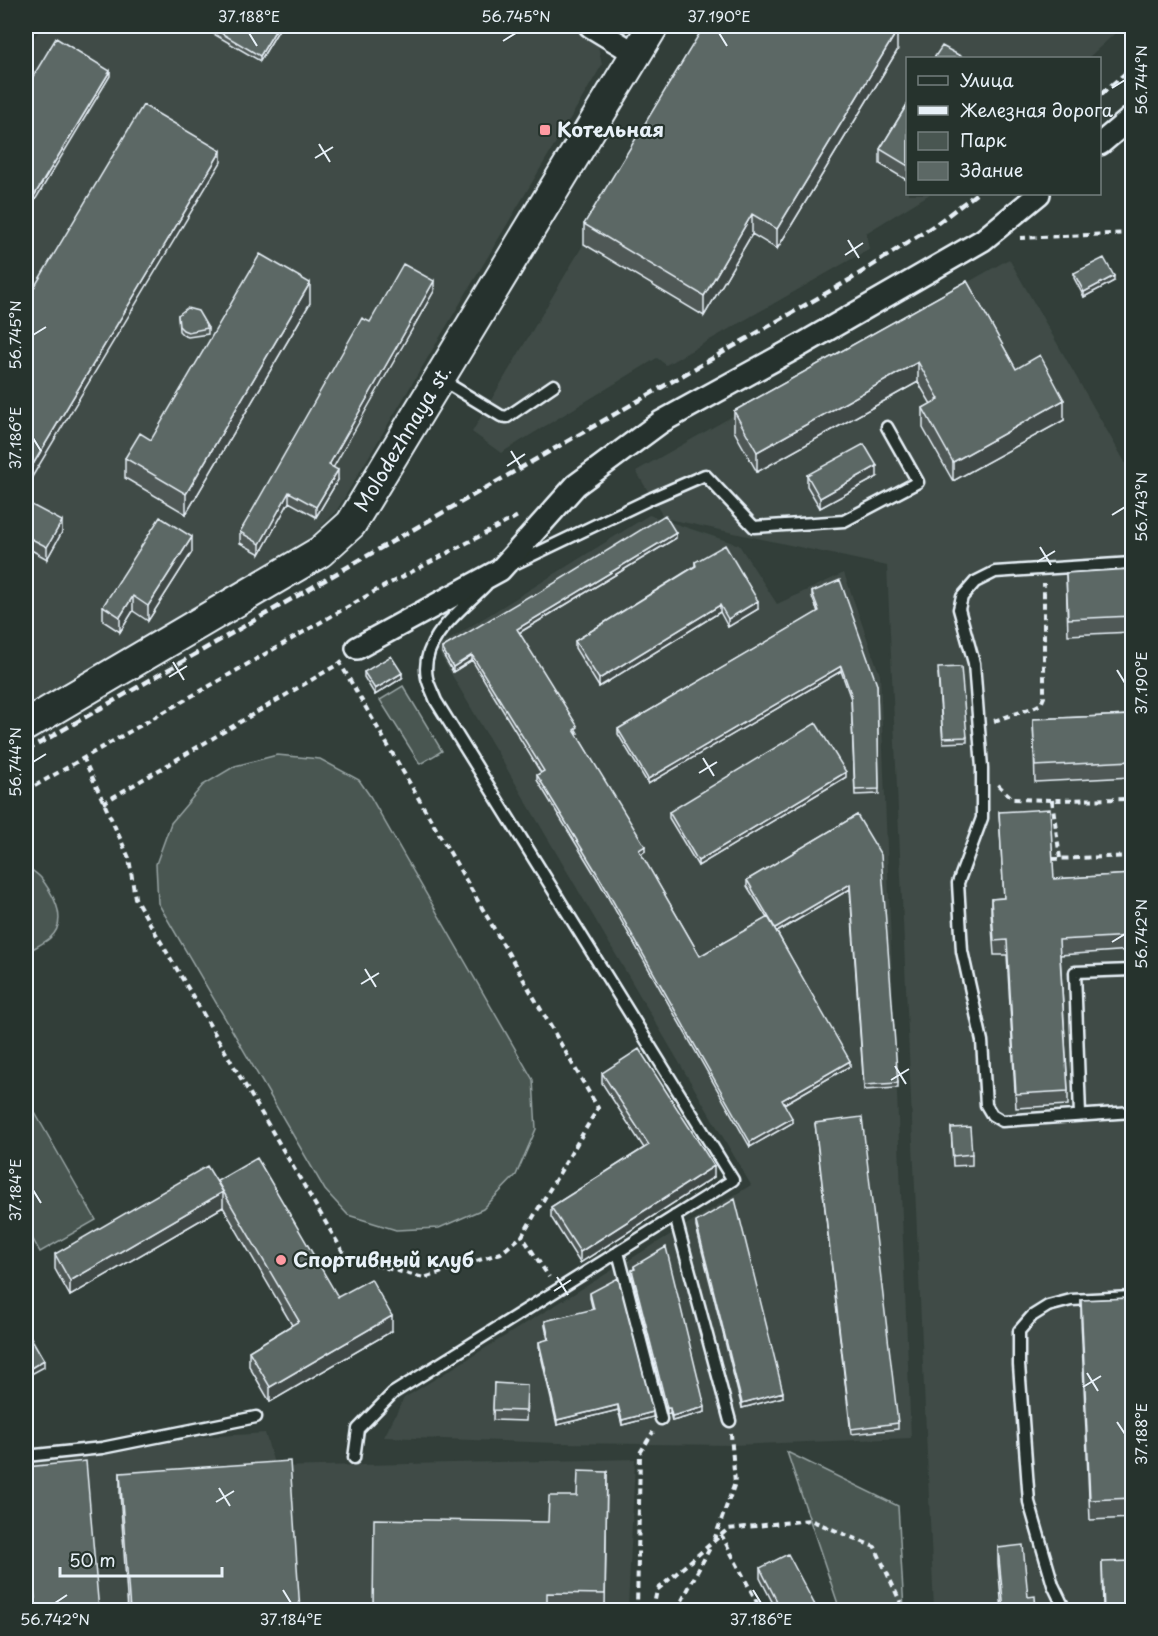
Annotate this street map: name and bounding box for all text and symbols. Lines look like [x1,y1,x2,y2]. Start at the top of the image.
text: 37.188°E [218,4,280,27]
text: 56.745°N [481,4,551,27]
text: 37.190°E [687,4,751,27]
text: 56.744°N [1129,45,1152,115]
legend [906,57,1101,195]
text: Улица [960,66,1014,93]
text: Железная дорога [960,96,1114,123]
place label: Котельная [557,114,664,144]
marker: Котельная [538,123,552,137]
text: Парк [960,126,1007,153]
text: Здание [960,156,1023,183]
text: 56.745°N [3,300,26,370]
street label: Molodezhnaya st. [346,359,458,517]
text: 37.186°E [3,407,26,469]
text: 56.743°N [1129,472,1152,542]
text: 37.190°E [1129,651,1152,715]
text: 56.744°N [3,727,26,797]
text: 56.742°N [1129,899,1152,969]
text: 37.184°E [3,1159,26,1221]
place label: Спортивный клуб [293,1244,474,1274]
marker: Спортивный клуб [274,1253,288,1267]
text: 37.188°E [1129,1403,1152,1465]
scale bar [60,1540,222,1578]
text: 50 m [69,1546,116,1573]
text: 56.742°N [20,1607,90,1630]
text: 37.184°E [260,1607,322,1630]
text: 37.186°E [730,1607,792,1630]

